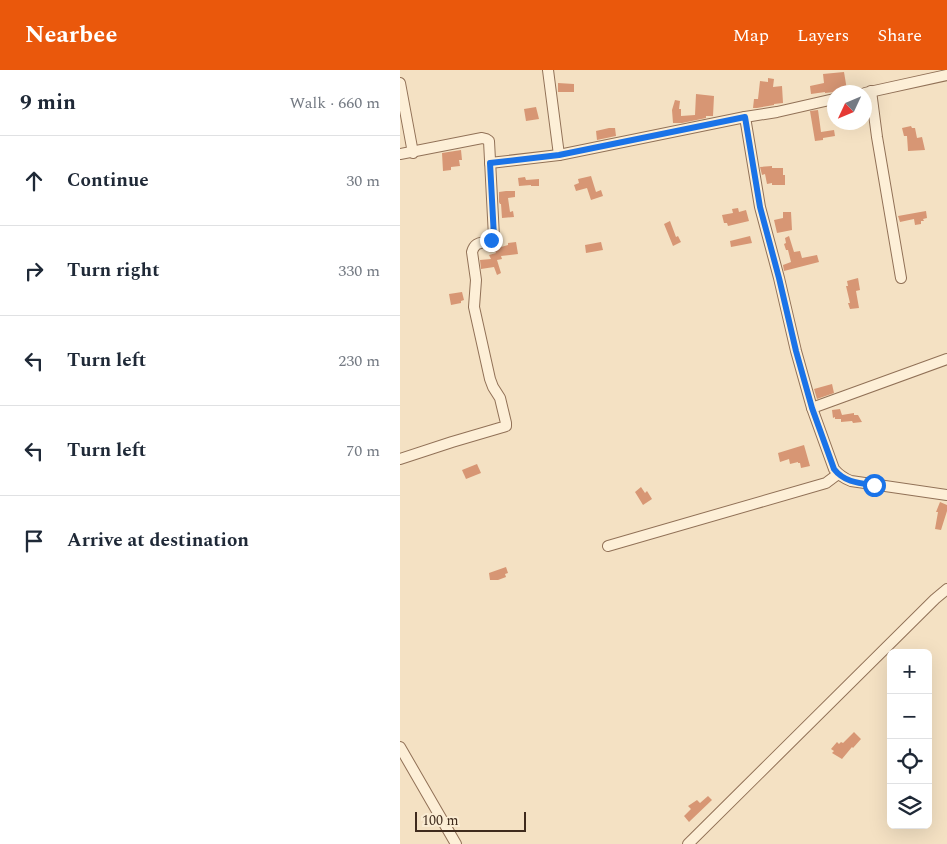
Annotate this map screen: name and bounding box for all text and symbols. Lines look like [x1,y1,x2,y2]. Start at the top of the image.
text: Nearbee [25,17,117,53]
text: Map [733,22,769,49]
text: Layers [797,22,849,49]
text: Share [877,22,922,49]
north arrow [827,85,872,130]
text: 9 min [20,87,76,119]
text: Walk · 660 m [289,91,380,115]
text: Continue [67,166,149,195]
icon: ahead [20,167,48,195]
text: 30 m [346,169,380,193]
route end [480,229,503,252]
text: Turn right [67,256,160,285]
icon: right [20,257,48,285]
text: 330 m [338,259,380,283]
text: Turn left [67,346,146,375]
icon: left [20,347,48,375]
text: 230 m [338,349,380,373]
text: Turn left [67,436,146,465]
icon: left [20,437,48,465]
text: 70 m [346,439,380,463]
route start [863,474,886,497]
text: Arrive at destination [67,526,249,555]
icon: arrive [20,527,48,555]
map controls [887,649,932,829]
button: + [887,649,932,694]
button: − [887,694,932,739]
button: locate [887,739,932,784]
button: layers [887,784,932,829]
scale bar [415,809,526,832]
text: 100 m [422,810,459,831]

